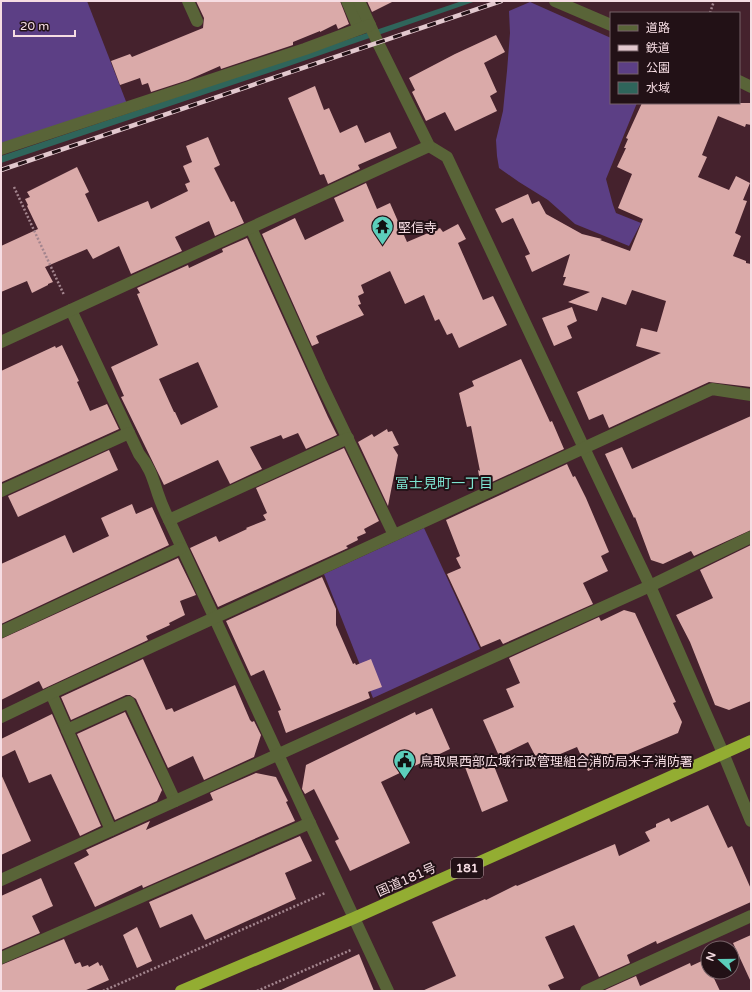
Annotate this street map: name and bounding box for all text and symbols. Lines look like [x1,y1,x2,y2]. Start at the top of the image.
scale bar [14,12,75,38]
legend [610,12,740,104]
text: 20 m [20,19,49,33]
text: 道路 [646,21,670,35]
text: 鉄道 [646,41,670,55]
text: 公園 [646,61,670,75]
text: 水域 [646,81,670,95]
temple icon: 堅信寺 [370,214,396,247]
place label: 堅信寺 [398,220,437,236]
district label: 冨士見町一丁目 [395,475,493,492]
public building icon: 鳥取県西部広域行政管理組合消防局米子消防署 [392,748,418,781]
place label: 鳥取県西部広域行政管理組合消防局米子消防署 [420,754,693,770]
road number: 181 [451,858,483,878]
street label: 国道181号 [374,860,439,900]
north arrow [700,940,740,980]
text: N [703,950,719,963]

